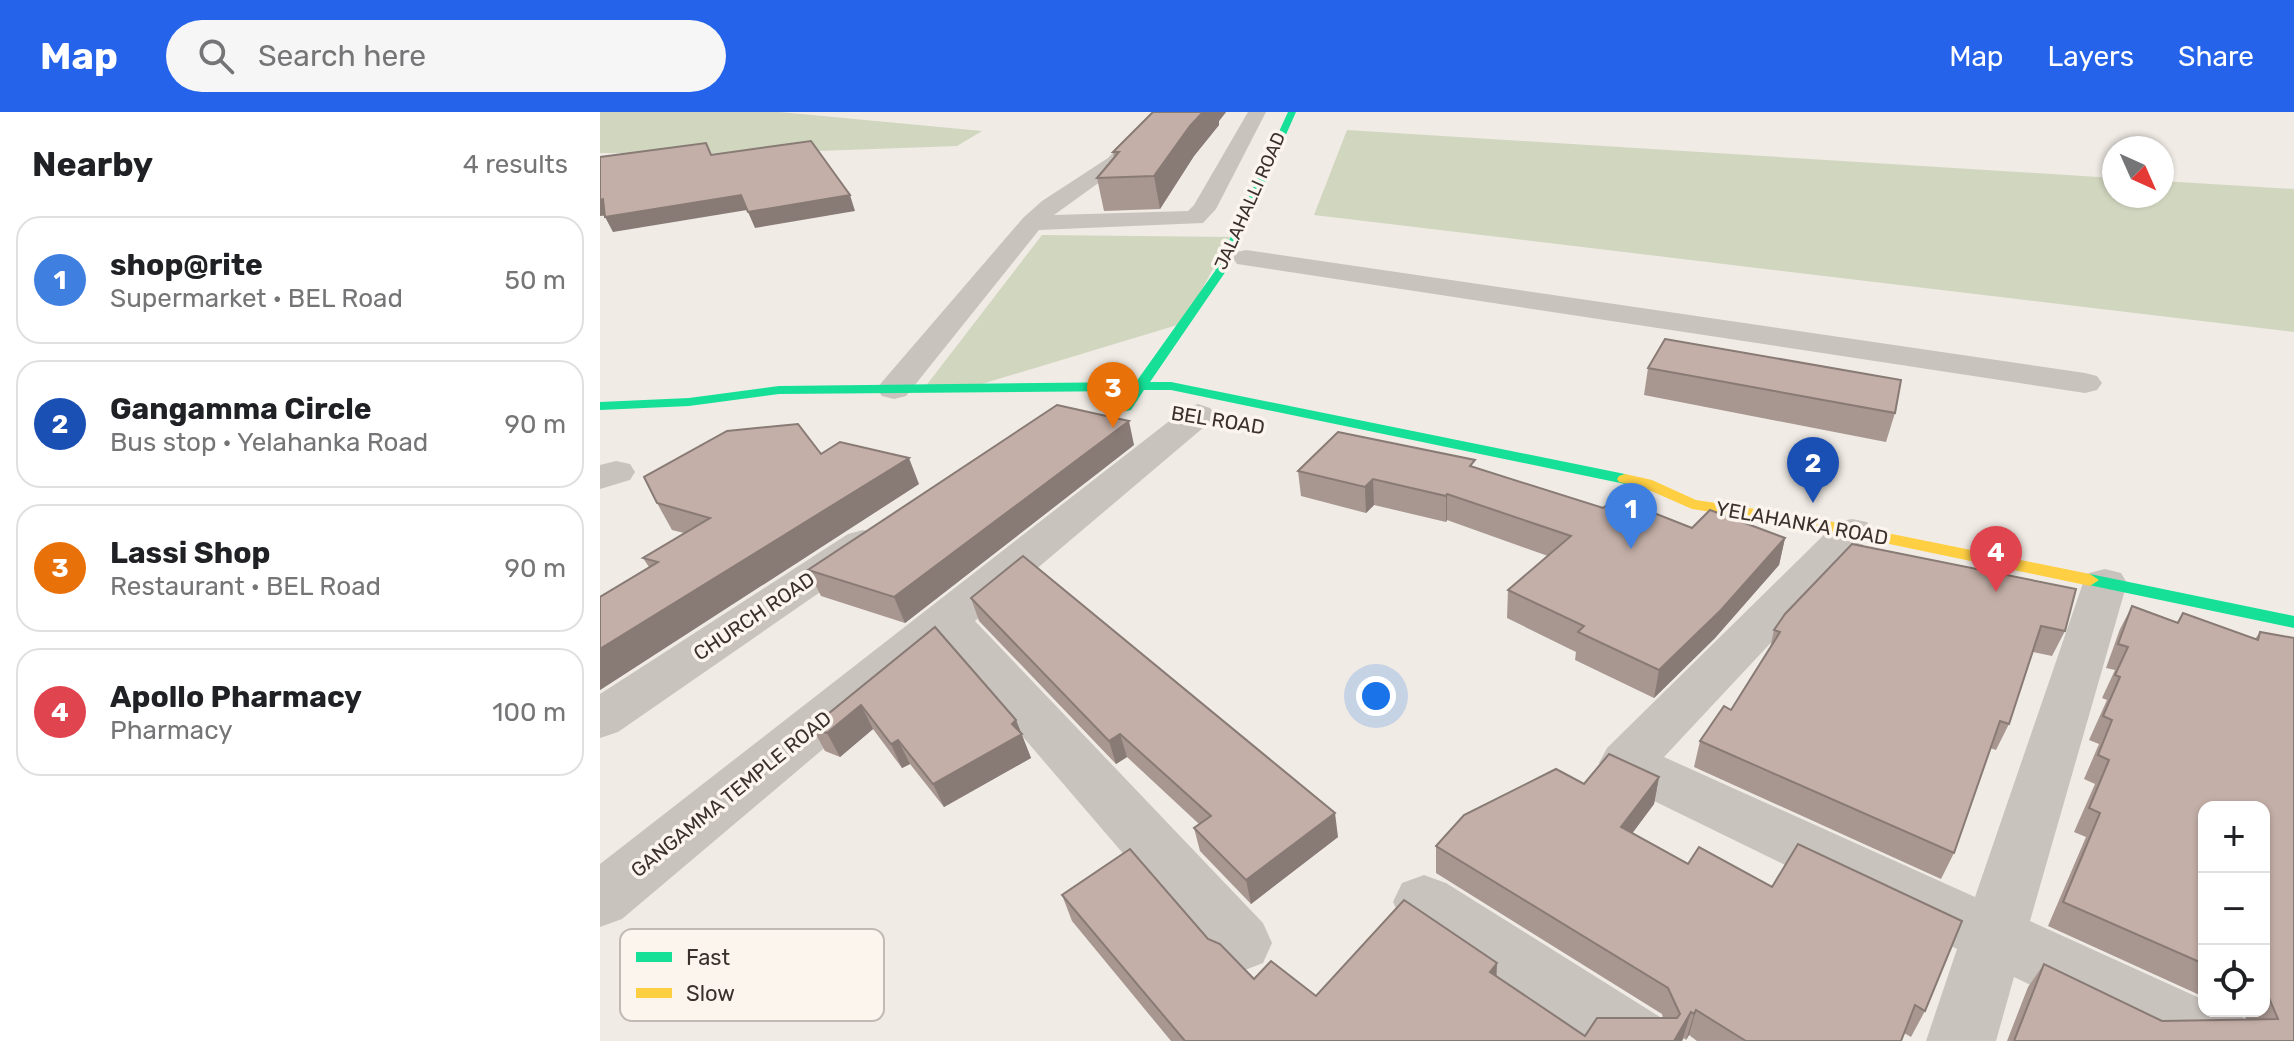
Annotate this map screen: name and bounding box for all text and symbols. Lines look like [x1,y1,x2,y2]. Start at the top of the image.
search box [166,20,726,92]
text: Map [40,33,118,79]
icon: search [194,34,238,78]
text: Search here [258,38,426,74]
text: Map [1949,40,2004,73]
text: Layers [2048,40,2134,73]
text: Share [2178,40,2254,73]
street label: JALAHALLI ROAD [1210,129,1290,273]
north arrow [2102,136,2174,208]
text: Nearby [32,144,153,185]
text: 4 results [463,149,568,180]
text: shop@rite [110,247,263,283]
text: 1 [54,265,66,296]
text: 50 m [505,265,566,296]
text: Supermarket · BEL Road [110,283,403,314]
pin: 3 [1087,362,1139,428]
text: Gangamma Circle [110,391,372,427]
street label: BEL ROAD [1169,401,1267,439]
text: 2 [52,409,68,440]
text: 90 m [505,409,566,440]
text: Bus stop · Yelahanka Road [110,427,428,458]
pin: 2 [1787,437,1839,503]
pin: 1 [1605,483,1657,549]
street label: YELAHANKA ROAD [1714,496,1890,550]
pin: 4 [1970,526,2022,592]
text: Lassi Shop [110,535,270,571]
text: 3 [51,553,69,584]
text: 90 m [505,553,566,584]
street label: CHURCH ROAD [689,567,819,665]
text: Restaurant · BEL Road [110,571,381,602]
your location [1356,676,1396,716]
text: Apollo Pharmacy [110,679,362,715]
text: 4 [51,697,69,728]
text: 100 m [492,697,566,728]
street label: GANGAMMA TEMPLE ROAD [626,706,836,882]
text: Pharmacy [110,715,233,746]
map controls [2198,801,2270,1017]
button: + [2198,801,2270,873]
button: − [2198,873,2270,945]
legend [620,929,884,1021]
text: Fast [686,944,731,971]
button: locate [2198,945,2270,1017]
text: Slow [686,980,735,1007]

